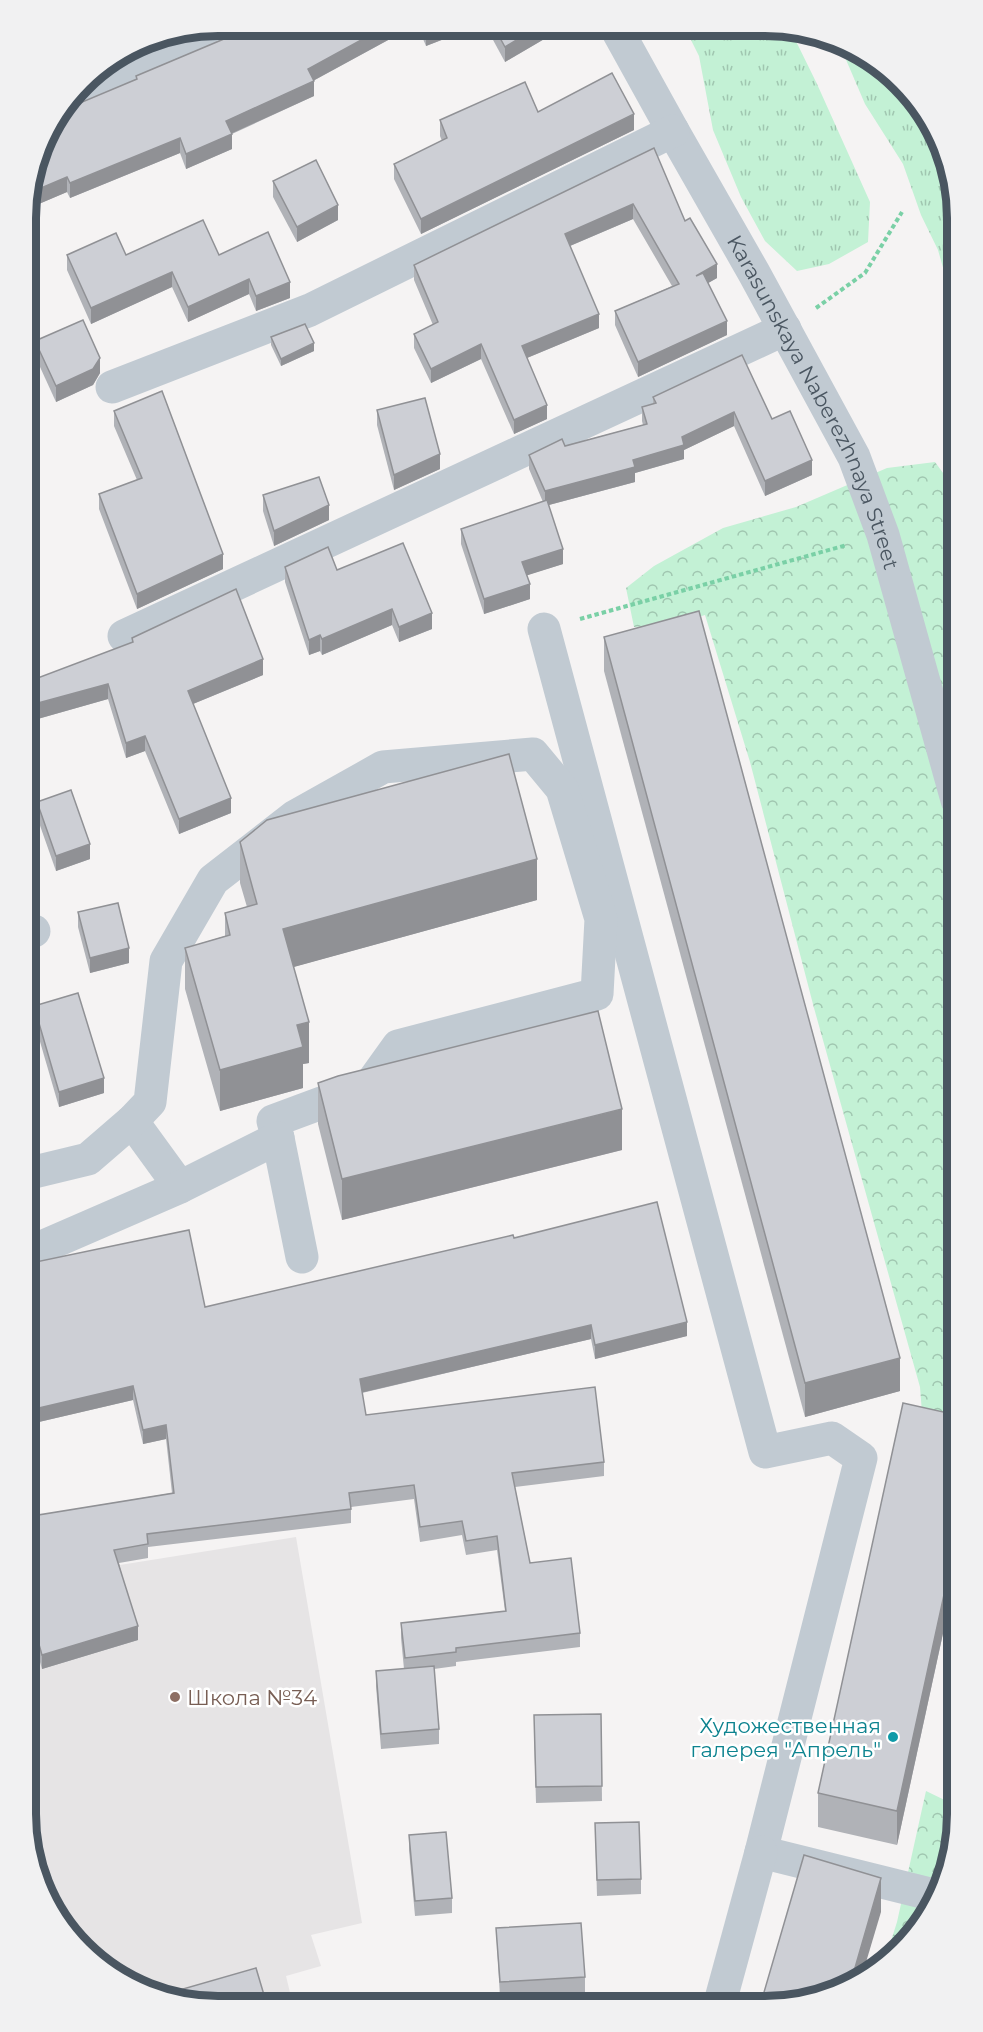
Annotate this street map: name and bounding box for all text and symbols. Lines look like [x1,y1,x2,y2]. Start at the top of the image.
street label: Karasunskaya Naberezhnaya Street [722,230,904,572]
place label: Школа №34 [187,1685,317,1710]
marker: Школа №34 [168,1690,182,1704]
place label: Художественная галерея "Апрель" [690,1713,881,1762]
marker: Художественная галерея "Апрель" [886,1730,900,1744]

